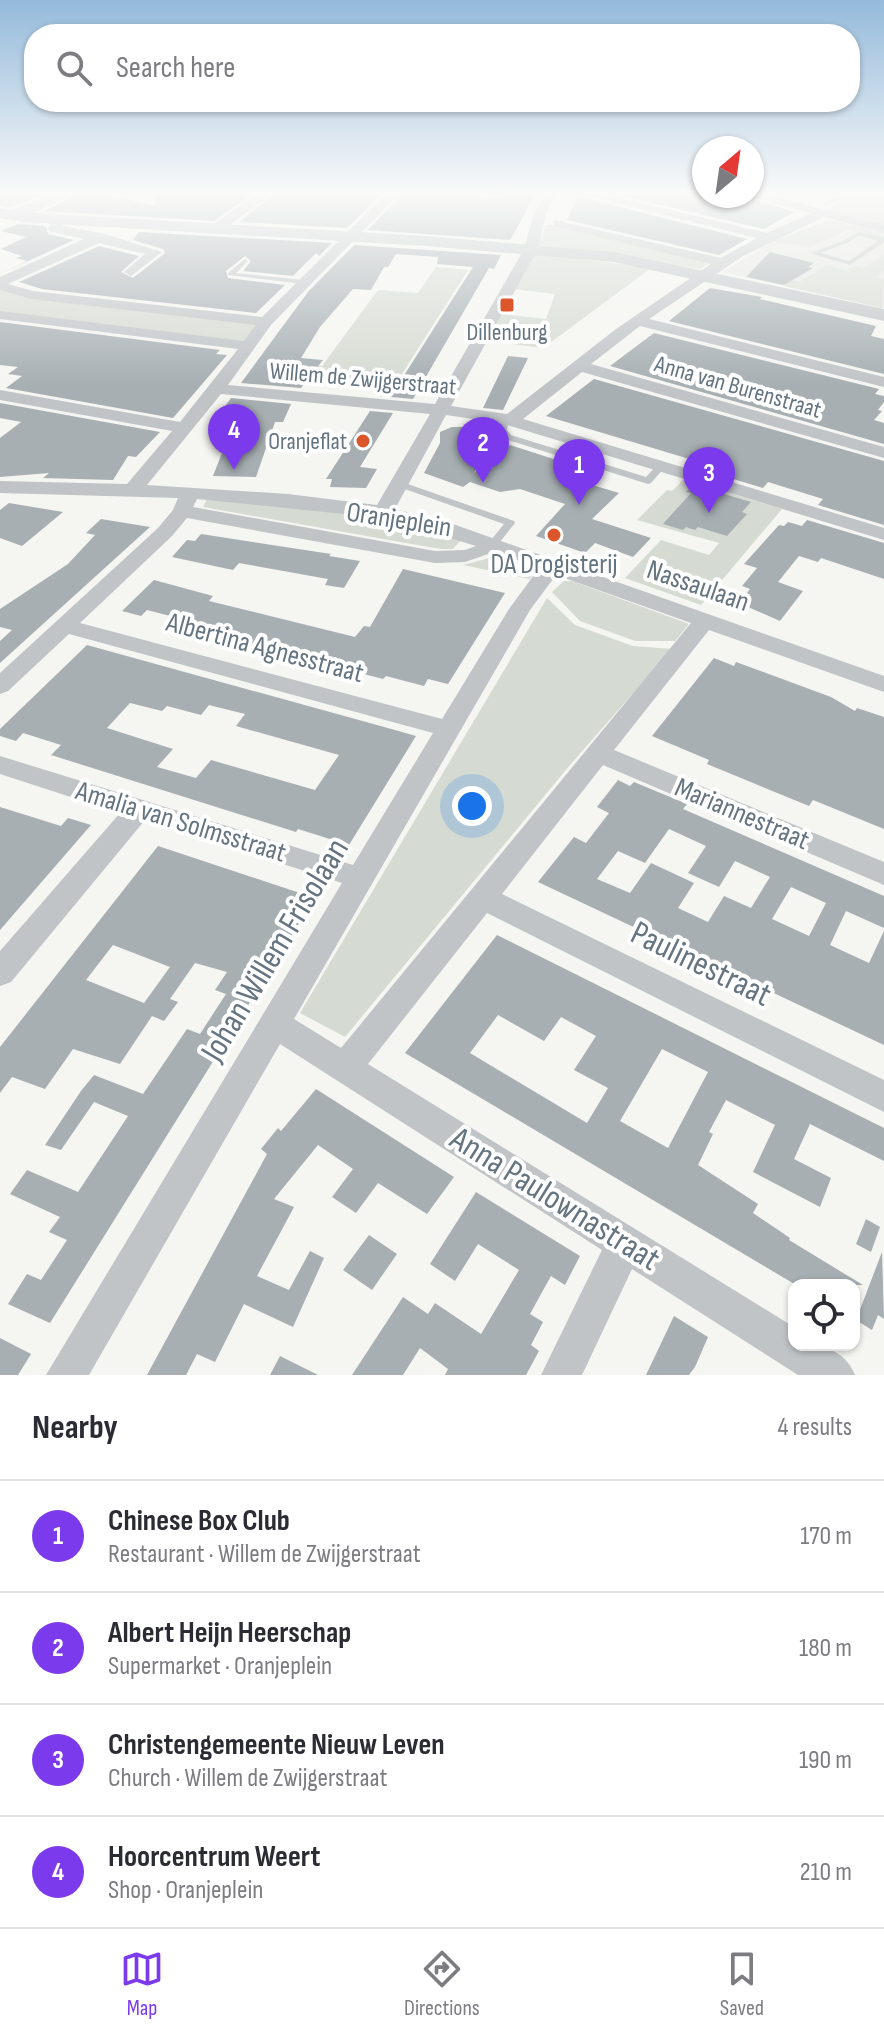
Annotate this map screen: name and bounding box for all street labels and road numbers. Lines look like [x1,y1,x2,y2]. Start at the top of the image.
street label: Anna van Burenstraat [650,349,825,425]
street label: Willem de Zwijgerstraat [269,356,457,402]
street label: Oranjeplein [344,495,454,545]
street label: Nassaulaan [643,553,753,619]
street label: Albertina Agnesstraat [162,606,367,690]
street label: Mariannestraat [670,771,814,857]
street label: Amalia van Solmsstraat [71,774,290,870]
street label: Johan Willem Frisolaan [192,831,358,1070]
street label: Paulinestraat [624,912,778,1016]
street label: Anna Paulownastraat [442,1118,667,1280]

